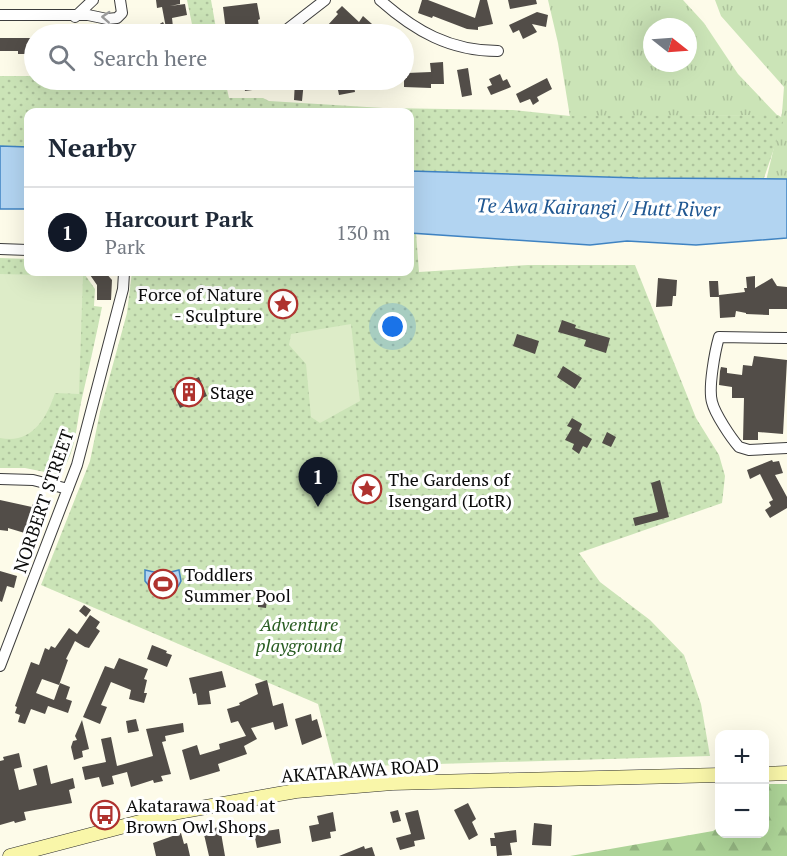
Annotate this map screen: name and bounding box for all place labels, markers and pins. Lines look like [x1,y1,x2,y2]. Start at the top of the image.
place label: Force of Nature - Sculpture [138,282,262,327]
place icon: Force of Nature - Sculpture [267,288,299,320]
building icon: Stage [173,376,205,408]
place label: Stage [210,380,254,404]
pin: 1 [298,458,338,507]
place label: The Gardens of Isengard (LotR) [388,467,512,512]
place icon: The Gardens of Isengard (LotR) [351,473,383,505]
place label: Toddlers Summer Pool [184,562,291,607]
sports icon: Toddlers Summer Pool [147,568,179,600]
place label: Akatarawa Road at Brown Owl Shops [126,793,276,838]
bus stop icon: Akatarawa Road at Brown Owl Shops [89,799,121,831]

